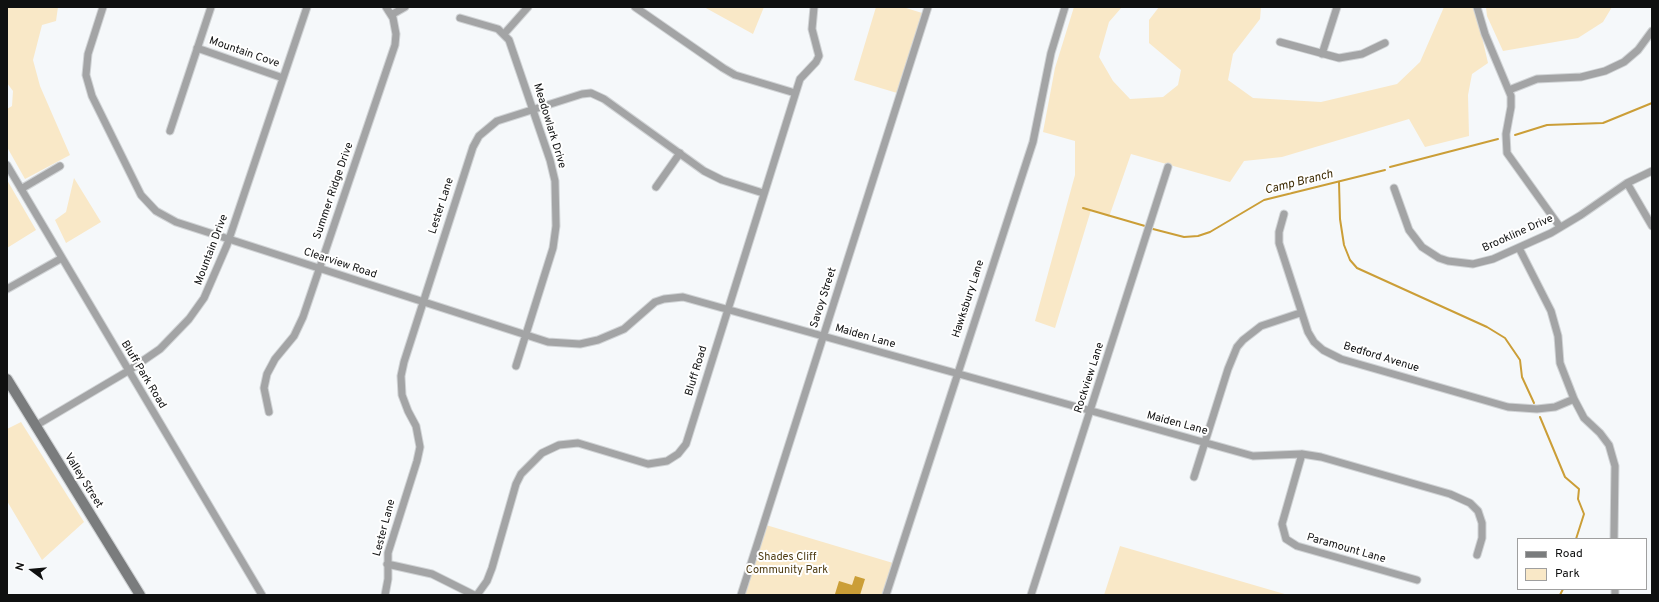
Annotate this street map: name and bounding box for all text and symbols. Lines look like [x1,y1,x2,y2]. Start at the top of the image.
street label: Mountain Cove [207,35,281,71]
street label: Meadowlark Drive [530,82,568,170]
street label: Summer Ridge Drive [311,141,357,241]
water label: Camp Branch [1263,168,1335,198]
street label: Lester Lane [427,176,457,236]
street label: Brookline Drive [1481,212,1555,256]
street label: Mountain Drive [192,213,232,287]
street label: Clearview Road [302,246,378,282]
street label: Hawksbury Lane [950,258,988,340]
street label: Savoy Street [808,266,840,330]
street label: Maiden Lane [833,322,897,352]
street label: Bluff Park Road [118,339,168,411]
street label: Bedford Avenue [1341,340,1421,376]
street label: Rockview Lane [1072,341,1108,415]
street label: Bluff Road [683,344,711,398]
street label: Maiden Lane [1145,410,1209,438]
street label: Valley Street [61,451,105,511]
street label: Lester Lane [371,498,399,558]
street label: Paramount Lane [1305,531,1387,567]
legend [1517,538,1647,590]
text: Road [1555,546,1583,562]
north arrow [12,550,52,590]
park label: Shades Cliff Community Park [746,551,828,577]
text: N [13,561,28,572]
text: Park [1555,566,1580,582]

